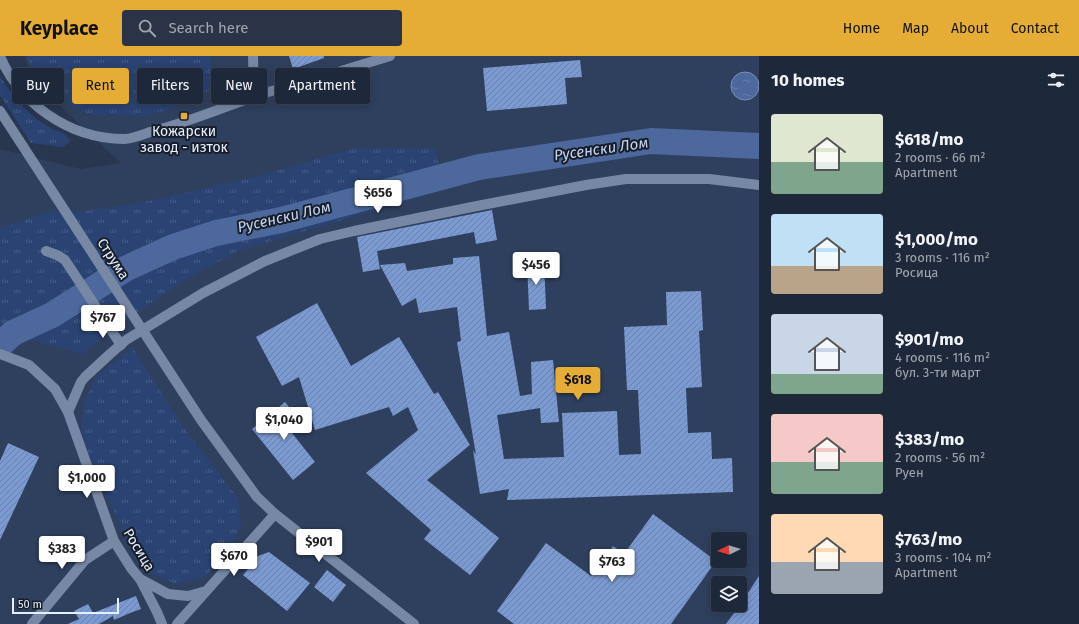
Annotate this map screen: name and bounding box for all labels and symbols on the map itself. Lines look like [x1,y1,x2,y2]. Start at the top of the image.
marker: Кожарски завод - изток [179,111,189,121]
place label: Кожарски завод - изток [140,123,229,156]
water label: Русенски Лом [553,133,649,165]
pin: $656 [354,180,402,214]
water label: Русенски Лом [236,198,332,236]
street label: Струма [93,235,133,283]
pin: $456 [512,252,560,286]
pin: $767 [79,305,127,339]
pin: $618 [554,367,602,401]
pin: $1,040 [251,407,317,441]
pin: $1,000 [54,465,120,499]
street label: Росица [120,526,158,574]
pin: $901 [295,529,343,563]
north arrow [711,532,747,568]
pin: $383 [38,536,86,570]
pin: $670 [210,543,258,577]
pin: $763 [588,549,636,583]
scale bar [12,596,119,615]

